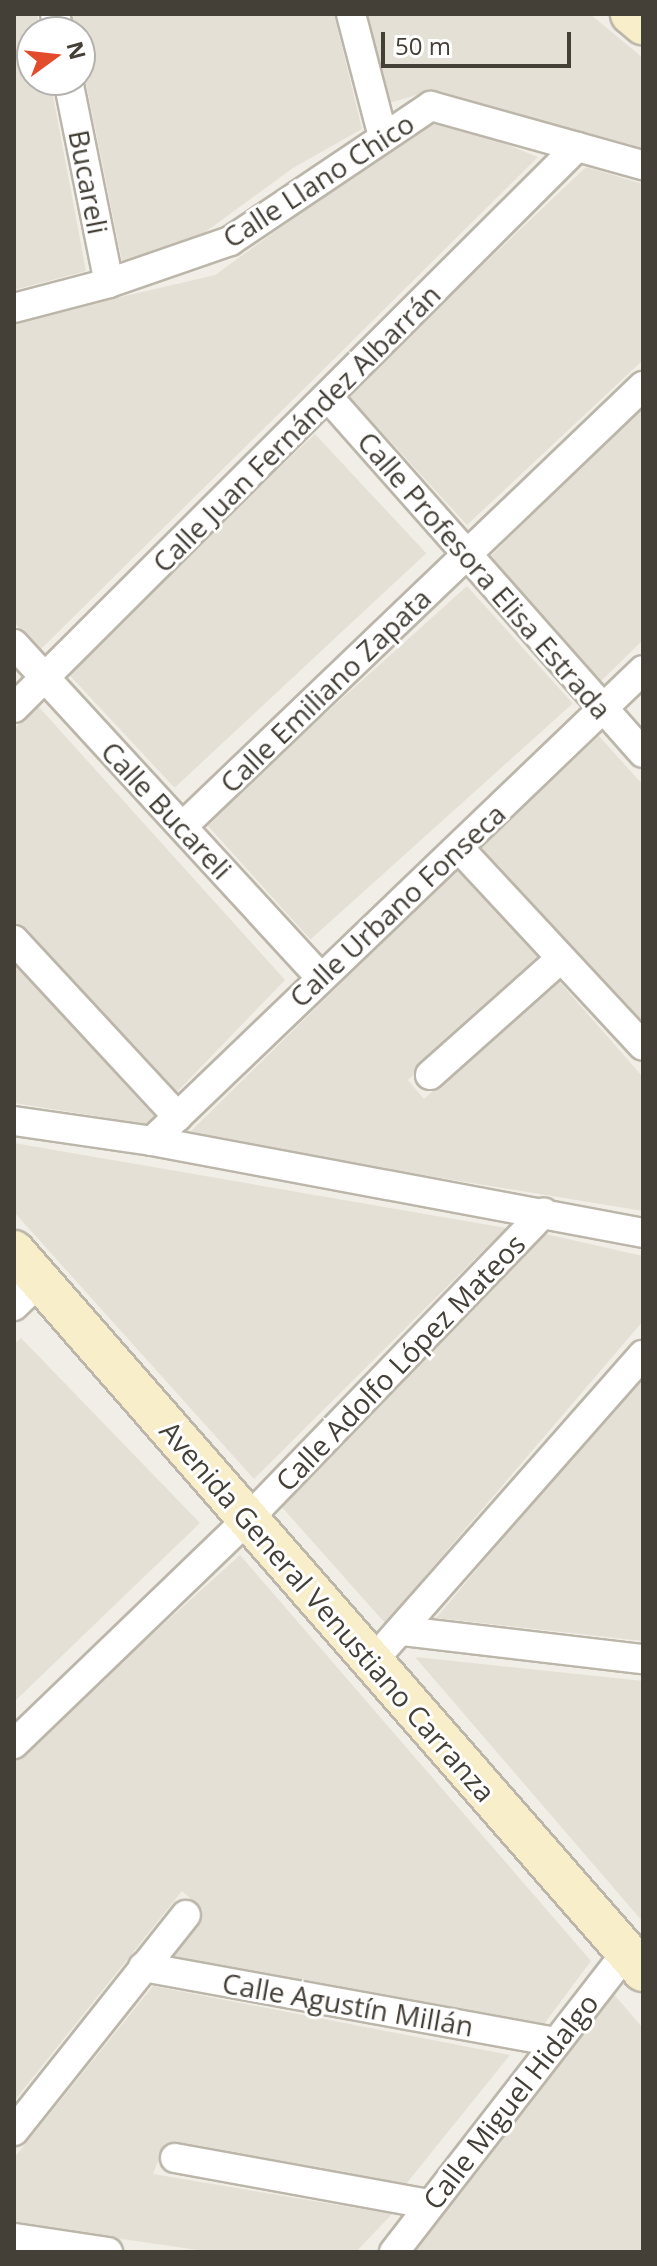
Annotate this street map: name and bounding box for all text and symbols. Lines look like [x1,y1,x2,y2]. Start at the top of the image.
north arrow [16,16,96,96]
scale bar [385,16,575,66]
text: 50 m [395,29,451,62]
text: N [60,38,94,63]
street label: Calle Llano Chico [216,106,420,254]
street label: Bucareli [62,127,116,237]
street label: Calle Juan Fernández Albarrán [145,277,447,579]
street label: Calle Profesora Elisa Estrada [351,425,619,725]
street label: Calle Emiliano Zapata [213,581,437,799]
street label: Calle Bucareli [95,734,239,886]
street label: Calle Urbano Fonseca [282,796,512,1014]
street label: Calle Adolfo López Mateos [268,1227,532,1497]
street label: Avenida General Venustiano Carranza [153,1414,503,1808]
street label: Calle Agustín Millán [220,1965,476,2043]
street label: Calle Miguel Hidalgo [415,1986,605,2216]

